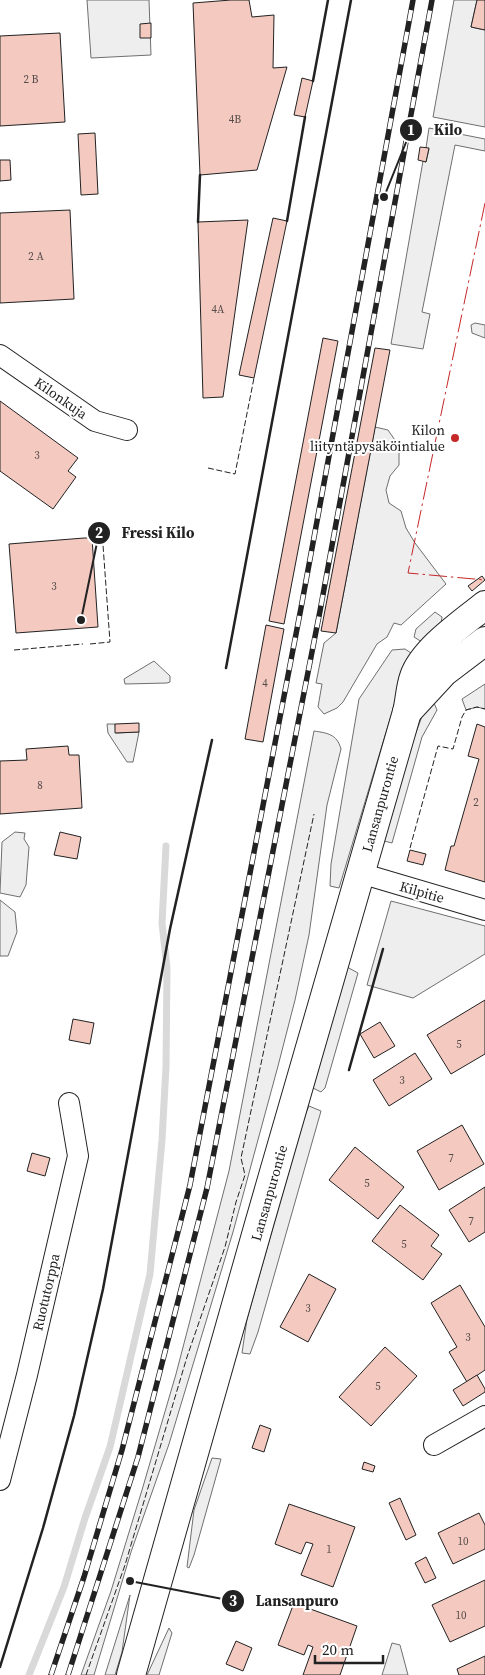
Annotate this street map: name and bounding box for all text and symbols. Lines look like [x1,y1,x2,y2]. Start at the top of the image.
house number: 2 B [24,72,39,87]
house number: 4B [229,112,241,127]
callout: Kilo [399,115,472,145]
text: 1 [407,119,415,140]
text: Kilo [434,119,463,140]
house number: 2 A [28,249,44,264]
house number: 4A [212,302,225,317]
street label: Kilonkuja [30,372,92,424]
place label: Kilon liityntäpysäköintialue [310,420,446,456]
marker: Kilon liityntäpysäköintialue [449,432,461,444]
house number: 3 [34,448,40,463]
callout: Fressi Kilo [86,518,204,548]
text: 2 [95,522,103,543]
text: Fressi Kilo [122,522,195,543]
house number: 3 [51,579,57,594]
house number: 4 [262,676,268,691]
street label: Lansanpurontie [357,754,403,854]
house number: 8 [37,778,43,793]
house number: 2 [473,795,479,810]
street label: Kilpitie [397,876,447,908]
house number: 5 [456,1037,462,1052]
house number: 3 [399,1073,405,1088]
street label: Lansanpurontie [246,1143,292,1243]
house number: 7 [448,1151,454,1166]
house number: 5 [364,1176,370,1191]
house number: 7 [468,1214,474,1229]
house number: 5 [401,1237,407,1252]
street label: Ruotutorppa [27,1251,65,1333]
house number: 3 [305,1301,311,1316]
house number: 3 [465,1330,471,1345]
house number: 5 [375,1379,381,1394]
house number: 10 [458,1534,469,1549]
house number: 1 [326,1542,332,1557]
callout: Lansanpuro [220,1586,348,1616]
text: 3 [229,1590,237,1611]
text: Lansanpuro [256,1590,339,1611]
house number: 10 [456,1608,467,1623]
scale bar [315,1632,382,1664]
text: 20 m [322,1639,354,1660]

